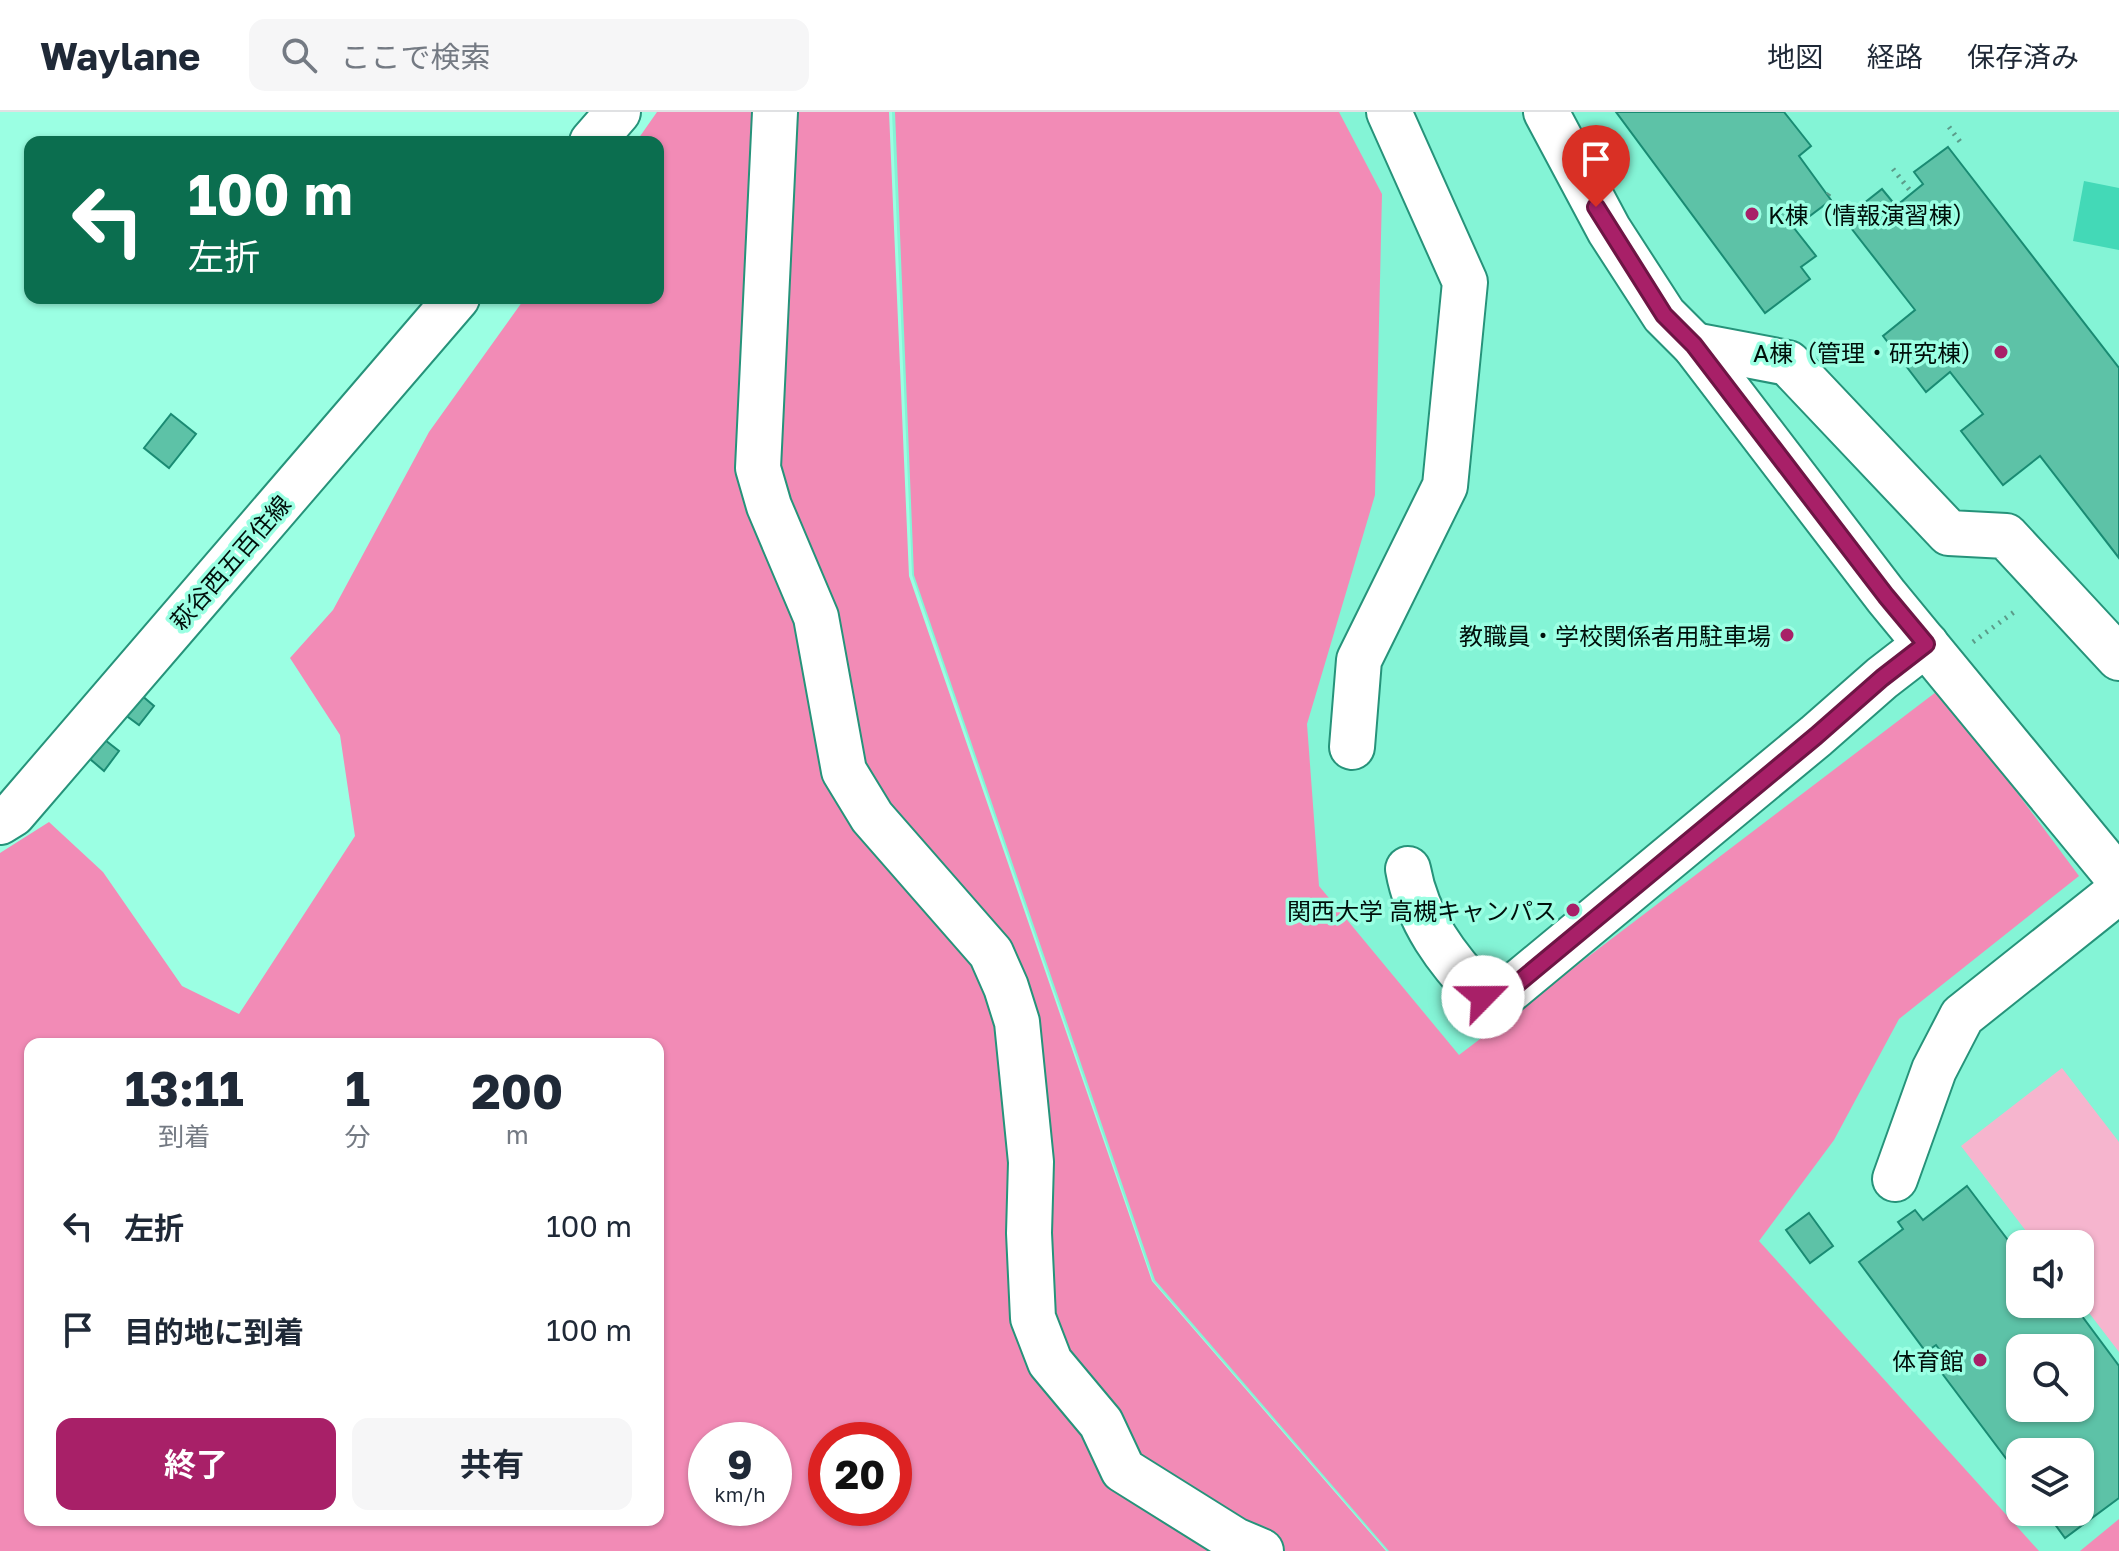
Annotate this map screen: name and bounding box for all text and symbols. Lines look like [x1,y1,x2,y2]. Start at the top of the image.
search box [249,19,809,91]
text: Waylane [40,33,201,78]
icon: search [277,33,321,77]
text: ここで検索 [341,39,491,75]
text: 地図 [1767,40,1823,73]
text: 経路 [1867,40,1923,73]
text: 保存済み [1967,40,2079,73]
pin [1562,125,1630,207]
icon: arrive [1574,137,1618,181]
text: 100 m [188,160,353,227]
icon: left [56,168,160,272]
place label: K棟（情報演習棟） [1768,200,1977,229]
marker: K棟（情報演習棟） [1743,205,1761,223]
text: 左折 [188,235,260,278]
place label: A棟（管理・研究棟） [1753,338,1985,367]
marker: A棟（管理・研究棟） [1992,343,2010,361]
street label: 萩谷西五百住線 [164,489,296,635]
place label: 教職員・学校関係者用駐車場 [1459,621,1771,650]
marker: 教職員・学校関係者用駐車場 [1778,626,1796,644]
place label: 関西大学 高槻キャンパス [1287,896,1557,925]
marker: 関西大学 高槻キャンパス [1564,901,1582,919]
position arrow [1441,955,1525,1039]
text: 13:11 [125,1059,244,1117]
text: 1 [345,1059,370,1117]
text: 200 [471,1062,563,1120]
text: m [506,1119,529,1150]
text: 到着 [158,1121,210,1152]
text: 分 [345,1121,371,1152]
icon: left [56,1204,100,1248]
text: 100 m [546,1208,632,1244]
text: 左折 [124,1210,184,1246]
map controls [2006,1230,2094,1526]
button: sound [2006,1230,2094,1318]
icon: arrive [56,1308,100,1352]
text: 100 m [546,1312,632,1348]
text: 目的地に到着 [124,1314,304,1350]
button: search [2006,1334,2094,1422]
place label: 体育館 [1892,1346,1964,1375]
marker: 体育館 [1971,1351,1989,1369]
button: 終了 [56,1418,336,1510]
button: 共有 [352,1418,632,1510]
speed limit sign: 20 [808,1422,912,1526]
button: layers [2006,1438,2094,1526]
text: 9 [727,1440,753,1488]
text: km/h [715,1482,765,1506]

